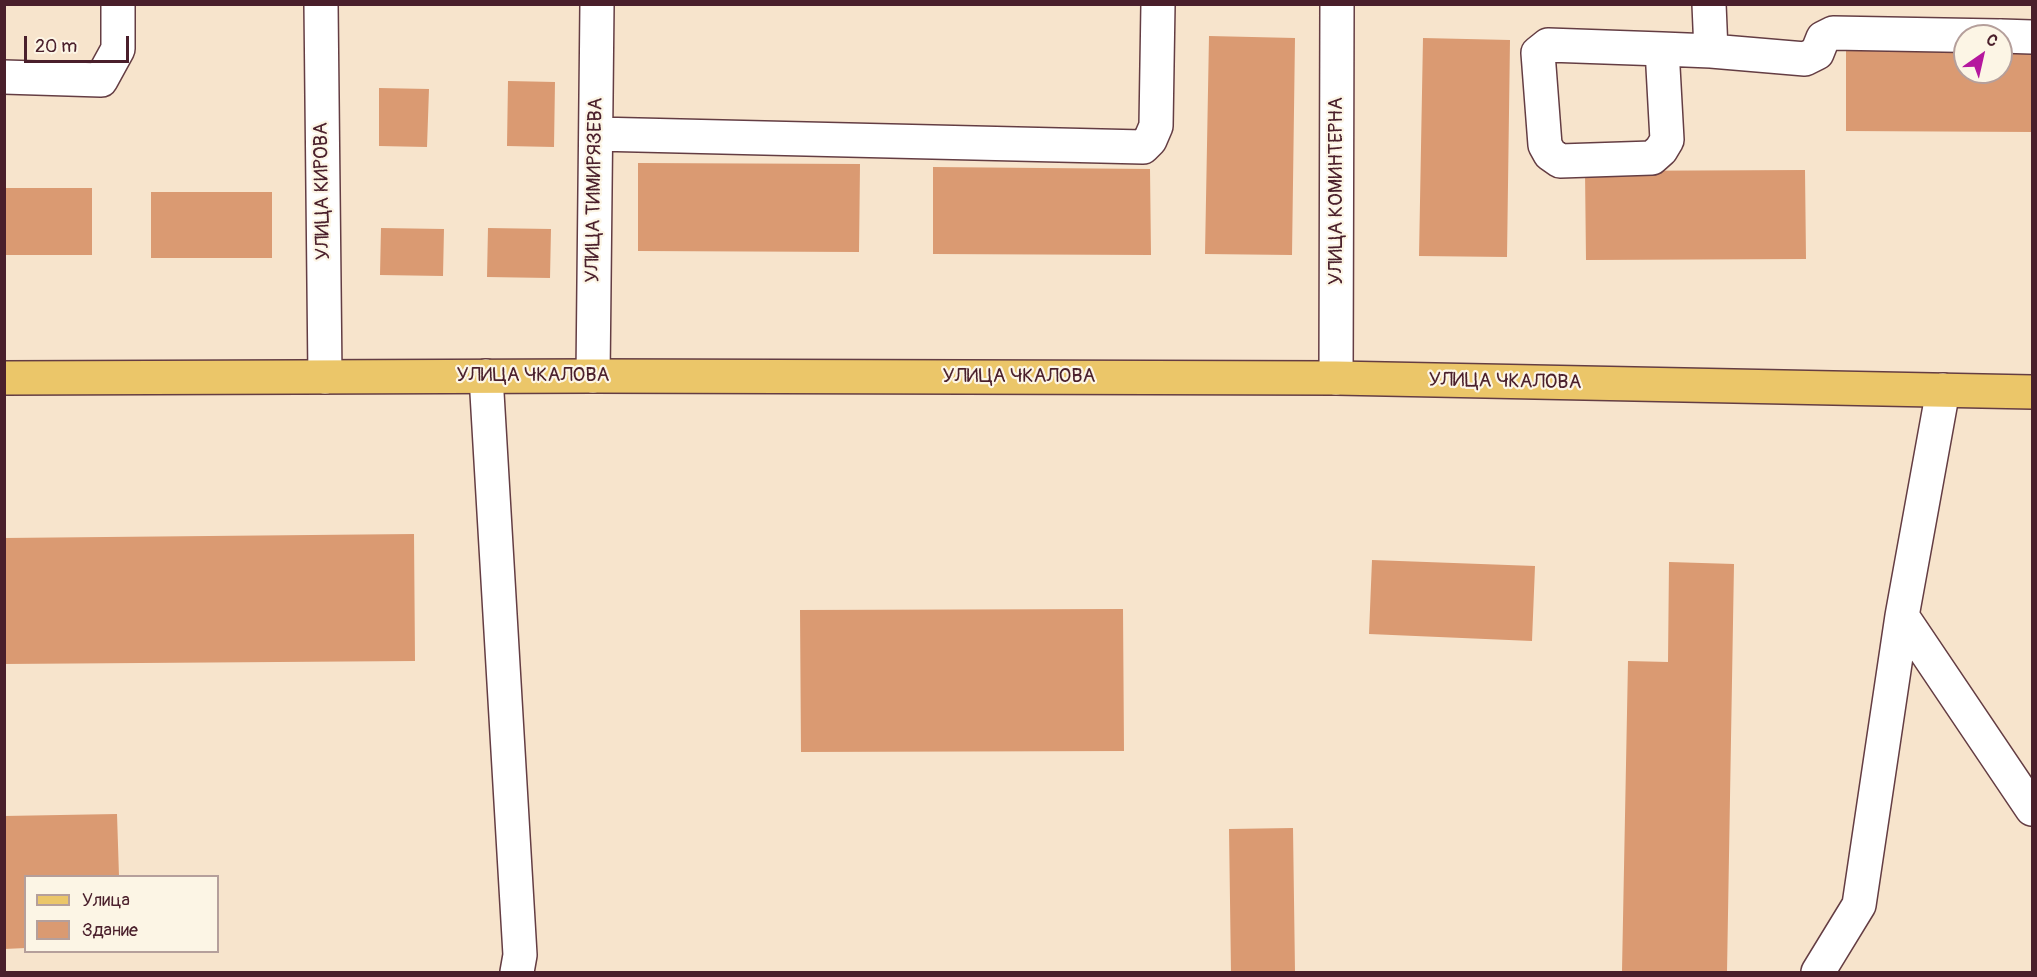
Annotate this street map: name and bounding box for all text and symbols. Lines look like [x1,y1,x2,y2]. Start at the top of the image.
scale bar [27,24,132,62]
north arrow [1953,24,2013,84]
text: С [1982,30,2002,52]
text: 20 m [35,35,77,58]
street label: УЛИЦА ТИМИРЯЗЕВА [581,97,609,283]
street label: УЛИЦА КОМИНТЕРНА [1325,97,1349,285]
street label: УЛИЦА КИРОВА [310,122,336,260]
street label: УЛИЦА ЧКАЛОВА [457,364,609,388]
street label: УЛИЦА ЧКАЛОВА [943,365,1095,389]
street label: УЛИЦА ЧКАЛОВА [1428,369,1582,395]
legend [24,875,219,953]
text: Улица [82,889,130,912]
text: Здание [82,919,138,942]

